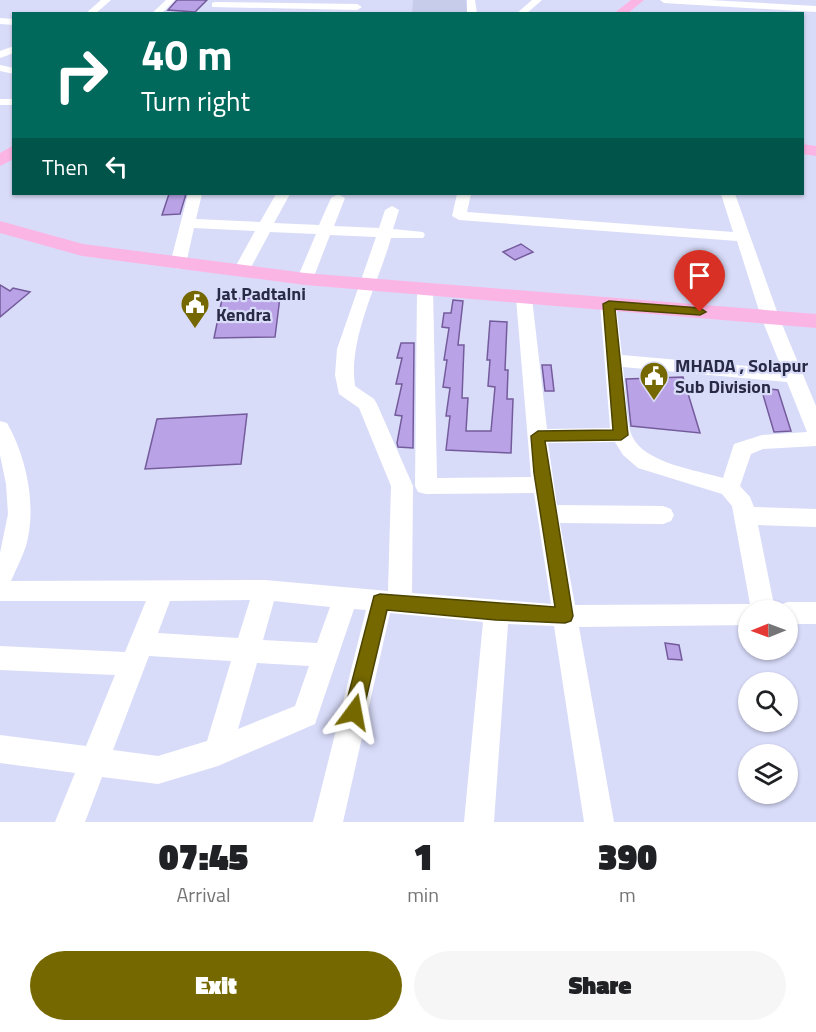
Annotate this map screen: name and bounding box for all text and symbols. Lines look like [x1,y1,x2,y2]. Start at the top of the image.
text: 40 m [141,22,233,86]
icon: right [42,36,120,114]
text: Turn right [141,80,250,121]
text: Then [42,150,88,184]
icon: left [100,150,133,183]
pin [674,250,725,312]
icon: arrive [683,259,716,292]
place label: Jat Padtalni Kendra [216,280,306,328]
public building icon: Jat Padtalni Kendra [179,288,211,330]
place label: MHADA , Solapur Sub Division [675,352,808,400]
public building icon: MHADA , Solapur Sub Division [638,360,670,402]
north arrow [738,600,798,660]
map controls [738,600,798,804]
button: search [738,672,798,732]
position arrow [322,680,386,744]
button: layers [738,744,798,804]
text: 07:45 [159,829,248,884]
text: 1 [413,829,433,884]
text: 390 [598,829,657,884]
text: Arrival [176,879,231,910]
text: min [407,879,439,910]
text: m [619,879,636,910]
button: Exit [30,951,402,1020]
button: Share [414,951,786,1020]

